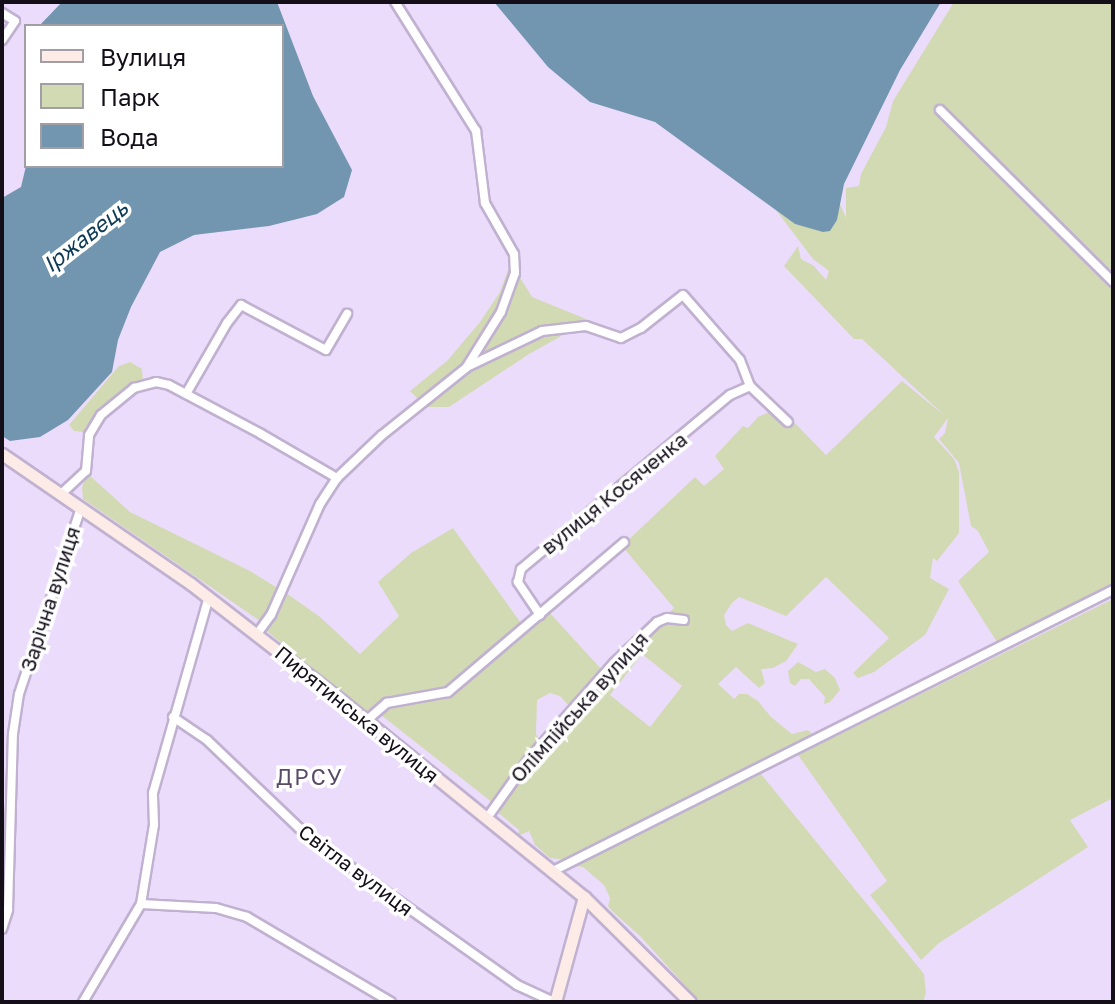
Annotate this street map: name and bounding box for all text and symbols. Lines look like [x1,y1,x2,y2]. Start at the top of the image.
legend [24,24,284,168]
text: Вулиця [100,42,186,71]
text: Парк [100,82,160,111]
text: Вода [100,122,159,151]
water label: Іржавець [37,195,133,277]
street label: вулиця Косяченка [537,427,691,559]
street label: Зарічна вулиця [15,524,85,674]
street label: Олімпійська вулиця [505,627,653,787]
street label: Пирятинська вулиця [270,641,444,787]
district label: ДРСУ [276,764,344,790]
street label: Світла вулиця [294,819,418,921]

